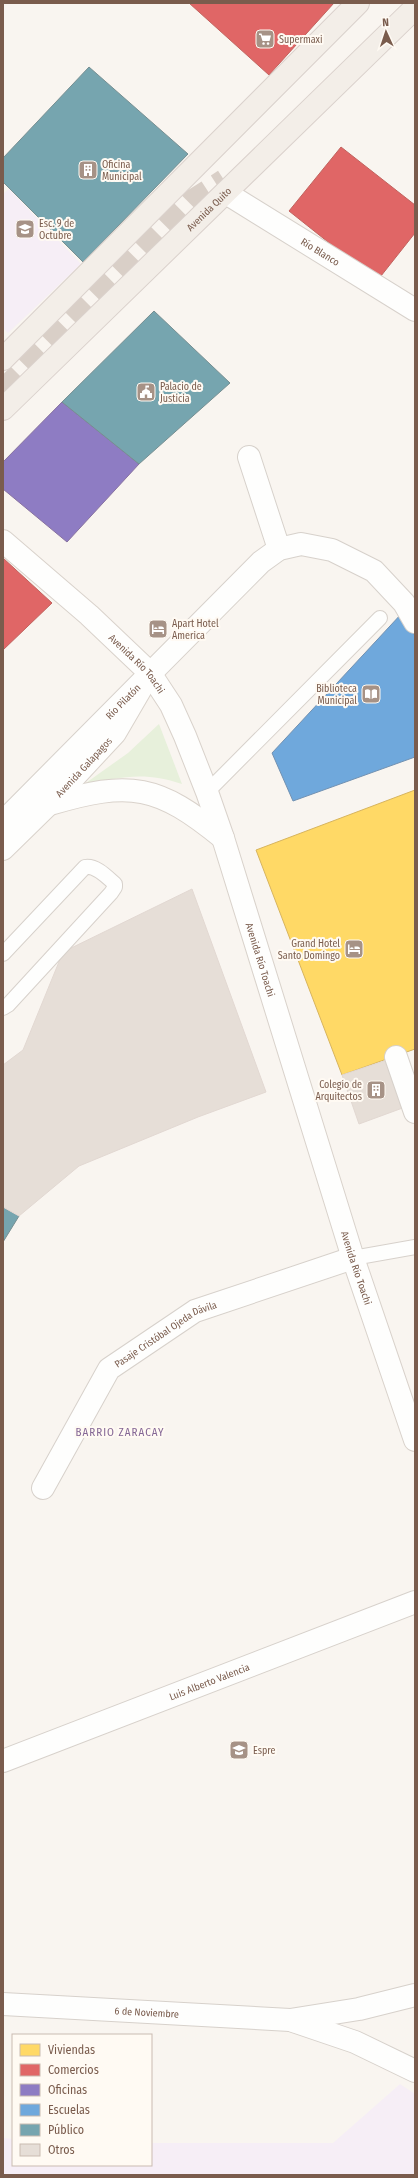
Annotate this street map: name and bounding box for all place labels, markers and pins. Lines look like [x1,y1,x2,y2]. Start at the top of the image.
supermarket icon: Supermaxi [254,28,276,50]
place label: Supermaxi [279,34,322,46]
building icon: Oficina Municipal [77,159,99,181]
place label: Oficina Municipal [102,159,142,183]
school or university icon: Esc. 9 de Octubre [14,218,36,240]
place label: Esc. 9 de Octubre [39,218,74,242]
public building icon: Palacio de Justicia [135,381,157,403]
place label: Palacio de Justicia [160,381,202,405]
hotel icon: Apart Hotel America [147,618,169,640]
place label: Apart Hotel America [172,618,219,642]
place label: Biblioteca Municipal [316,683,357,707]
library icon: Biblioteca Municipal [360,683,382,705]
place label: Grand Hotel Santo Domingo [278,938,340,962]
hotel icon: Grand Hotel Santo Domingo [343,938,365,960]
place label: Colegio de Arquitectos [315,1079,362,1103]
building icon: Colegio de Arquitectos [365,1079,387,1101]
school or university icon: Espre [228,1739,250,1761]
place label: Espre [253,1745,275,1757]

